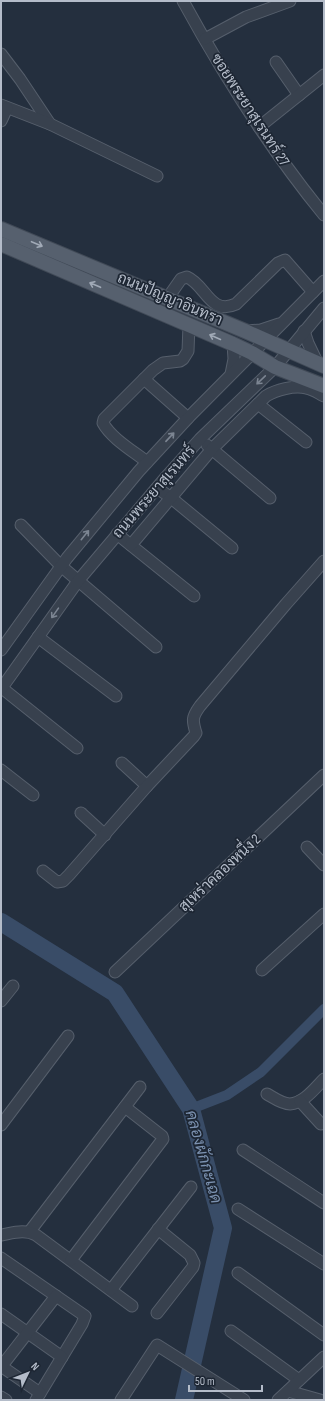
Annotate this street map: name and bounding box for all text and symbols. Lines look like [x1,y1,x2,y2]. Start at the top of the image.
street label: ซอยพระยาสุเรนทร์ 27 [206,50,294,170]
one-way arrow [31,241,43,248]
street label: ถนนปัญญาอินทรา [114,268,226,330]
one-way arrow [90,281,102,289]
one-way arrow [209,332,221,340]
one-way arrow [256,375,266,384]
one-way arrow [165,432,175,442]
street label: ถนนพระยาสุเรนทร์ [108,441,200,543]
one-way arrow [81,530,89,541]
one-way arrow [51,607,59,618]
street label: สุเหร่าคลองหนึ่ง 2 [171,826,266,917]
water label: คลองผักกะเฉด [181,1108,227,1206]
north arrow [8,1353,48,1393]
text: N [28,1360,42,1373]
scale bar [189,1367,262,1393]
text: 50 m [195,1374,215,1389]

